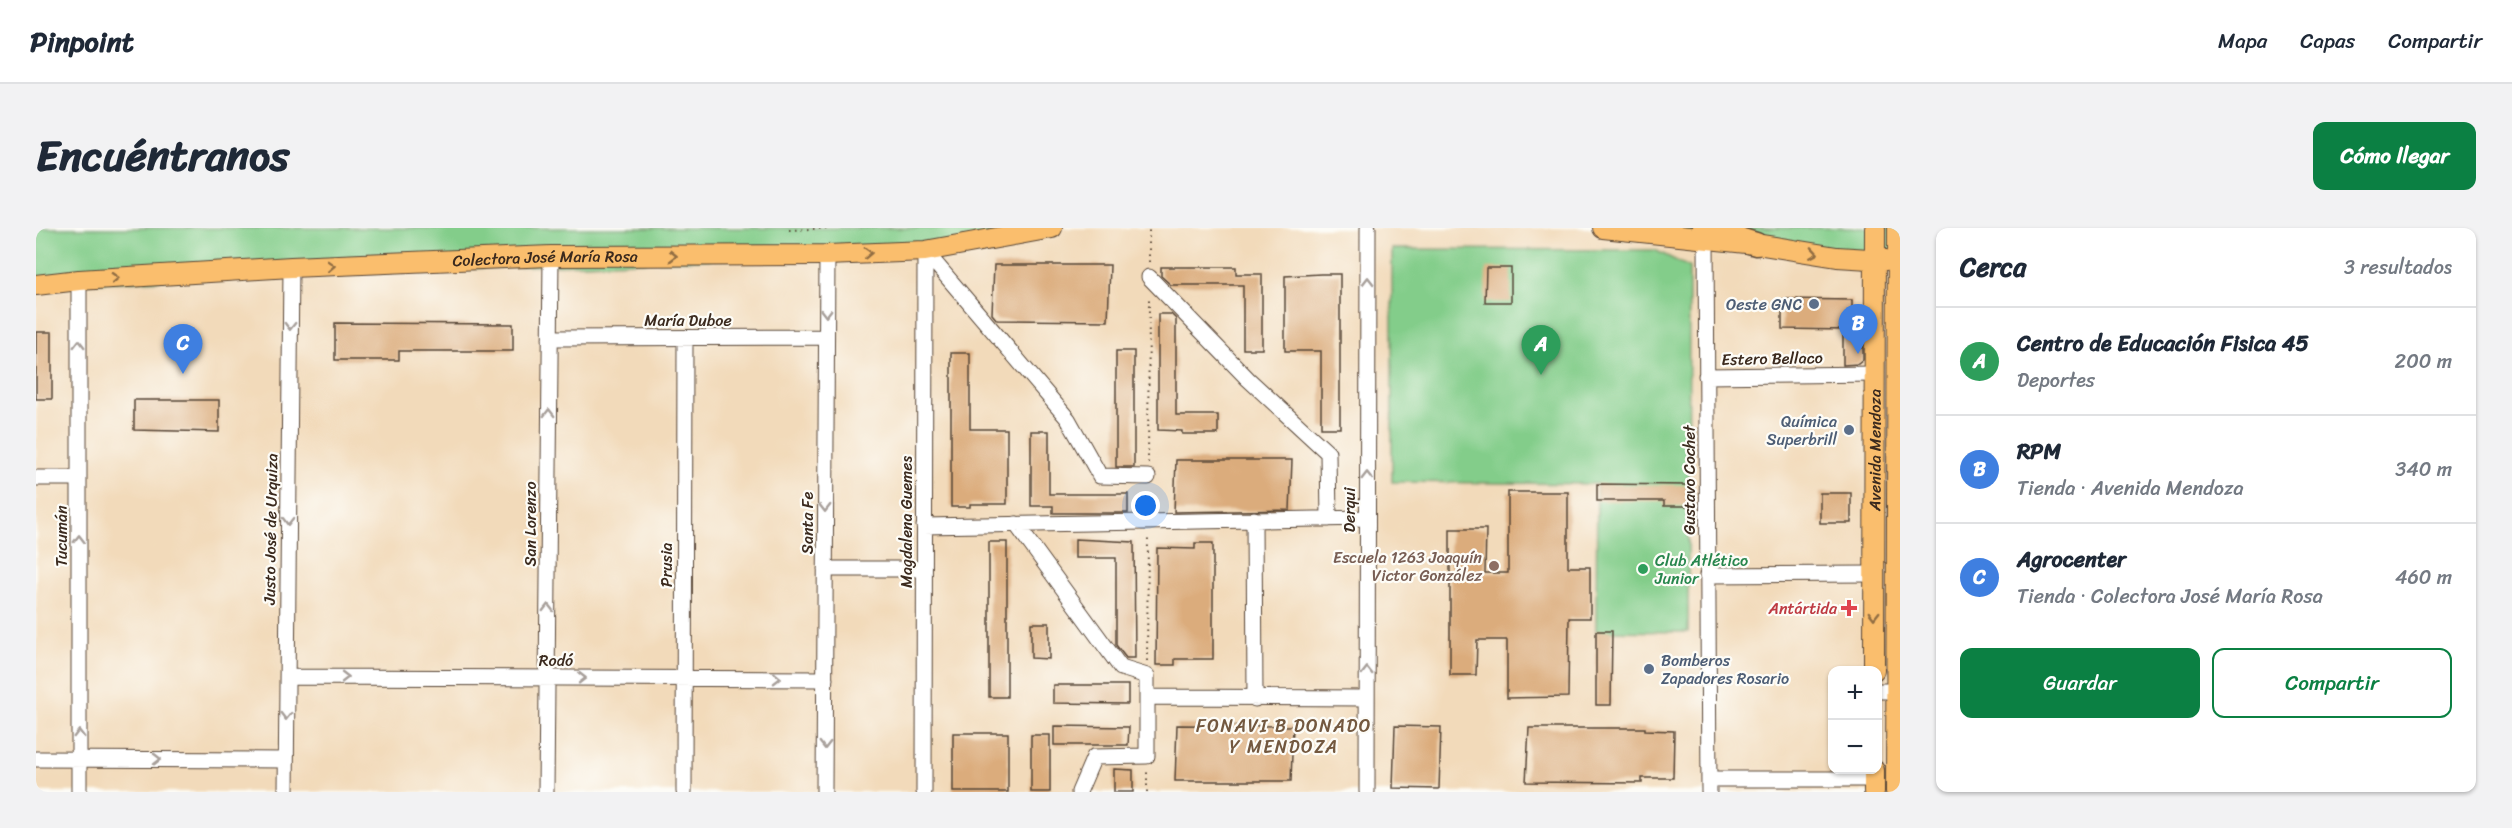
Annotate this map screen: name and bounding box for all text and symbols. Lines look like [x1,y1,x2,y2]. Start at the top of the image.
text: Pinpoint [30,17,134,66]
text: Mapa [2218,22,2267,60]
text: Capas [2300,22,2355,60]
text: Compartir [2388,22,2482,60]
text: Encuéntranos [36,119,289,193]
button: Cómo llegar [2313,122,2476,190]
street label: Colectora José María Rosa [452,242,638,275]
text: Cerca [1960,244,2026,290]
one-way arrow [1808,246,1818,259]
one-way arrow [863,247,872,260]
one-way arrow [668,250,677,262]
text: 3 resultados [2344,250,2452,285]
one-way arrow [326,259,335,272]
one-way arrow [111,271,120,284]
one-way arrow [1362,276,1374,285]
place label: Oeste GNC [1726,290,1802,319]
marker: Oeste GNC [1807,297,1821,311]
pin: B [1838,304,1878,354]
street label: María Duboe [644,306,732,335]
one-way arrow [820,309,833,318]
one-way arrow [284,321,296,330]
pin: C [164,324,202,374]
text: Centro de Educación Fisica 45 [2017,324,2309,363]
pin: A [1522,326,1560,375]
one-way arrow [73,339,85,348]
street label: Estero Bellaco [1721,343,1823,374]
text: A [1973,344,1986,379]
text: 200 m [2395,344,2452,379]
text: Deportes [2017,363,2095,398]
street label: Avenida Mendoza [1860,389,1890,512]
place label: Química Superbrill [1767,407,1837,454]
one-way arrow [543,408,555,417]
marker: Química Superbrill [1842,423,1856,437]
street label: Gustavo Cochet [1675,425,1704,535]
text: RPM [2017,432,2061,471]
text: B [1973,452,1986,487]
text: 340 m [2395,452,2452,487]
street label: Justo José de Urquiza [255,453,286,606]
street label: Magdalena Guemes [892,456,921,588]
one-way arrow [1361,471,1373,480]
text: Tienda · Avenida Mendoza [2017,471,2243,506]
street label: San Lorenzo [516,481,545,567]
street label: Derqui [1335,487,1364,533]
your location [1131,491,1160,520]
street label: Santa Fe [793,492,822,554]
one-way arrow [819,504,832,513]
street label: Tucumán [47,505,76,567]
one-way arrow [282,516,294,525]
one-way arrow [73,534,85,543]
text: Agrocenter [2017,540,2126,579]
street label: Prusia [652,543,681,587]
place label: Escuela 1263 Joaquín Victor González [1333,543,1482,590]
place label: Club Atlético Junior [1654,546,1748,593]
marker: Escuela 1263 Joaquín Victor González [1487,559,1501,573]
text: C [1973,560,1986,595]
text: 460 m [2395,560,2452,595]
marker: Club Atlético Junior [1636,562,1650,576]
text: Tienda · Colectora José María Rosa [2017,579,2323,614]
place label: Antártida [1767,594,1838,623]
marker: Antártida [1842,601,1856,615]
one-way arrow [542,603,554,612]
one-way arrow [1868,610,1880,619]
street label: Rodó [539,646,574,675]
place label: Bomberos Zapadores Rosario [1661,646,1789,693]
button: Guardar [1960,648,2200,718]
button: Compartir [2212,648,2452,718]
marker: Bomberos Zapadores Rosario [1642,662,1656,676]
one-way arrow [1361,666,1373,675]
map controls [1828,666,1882,774]
button: + [1828,666,1882,720]
one-way arrow [341,671,350,683]
one-way arrow [578,672,587,684]
one-way arrow [773,672,782,684]
district label: FONAVI B DONADO Y MENDOZA [1196,710,1372,763]
one-way arrow [280,711,292,720]
button: − [1828,720,1882,774]
one-way arrow [73,729,85,738]
one-way arrow [818,741,831,750]
one-way arrow [153,753,162,765]

